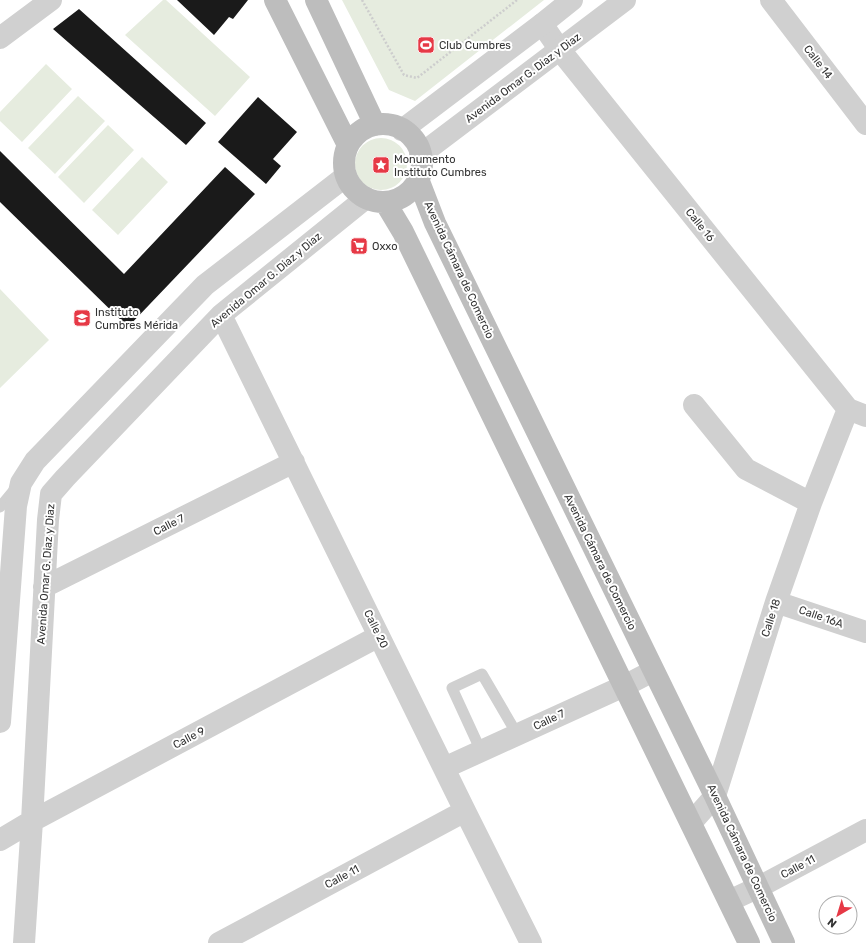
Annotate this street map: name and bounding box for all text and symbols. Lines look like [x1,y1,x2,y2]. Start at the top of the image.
street label: Avenida Omar G. Diaz y Diaz [463,30,584,126]
sports icon: Club Cumbres [416,35,436,55]
place label: Club Cumbres [439,39,511,52]
street label: Calle 14 [801,43,835,82]
place label: Monumento Instituto Cumbres [394,153,487,179]
place icon: Monumento Instituto Cumbres [371,155,391,175]
street label: Avenida Cámara de Comercio [421,199,497,341]
street label: Calle 16 [683,206,718,245]
street label: Avenida Omar G. Diaz y Diaz [208,229,325,330]
supermarket icon: Oxxo [349,236,369,256]
place label: Oxxo [372,240,397,253]
place label: Instituto Cumbres Mérida [95,306,178,332]
school or university icon: Instituto Cumbres Mérida [72,308,92,328]
street label: Avenida Cámara de Comercio [561,492,639,632]
street label: Avenida Omar G. Diaz y Diaz [35,503,57,645]
street label: Calle 7 [151,512,187,538]
street label: Calle 18 [759,597,783,639]
street label: Calle 16A [797,603,846,631]
street label: Calle 20 [361,608,391,650]
street label: Calle 7 [531,707,567,733]
street label: Calle 9 [171,724,207,752]
street label: Avenida Cámara de Comercio [704,782,780,924]
street label: Calle 11 [779,853,817,881]
street label: Calle 11 [323,863,361,891]
north arrow [818,895,858,935]
text: N [825,915,839,930]

